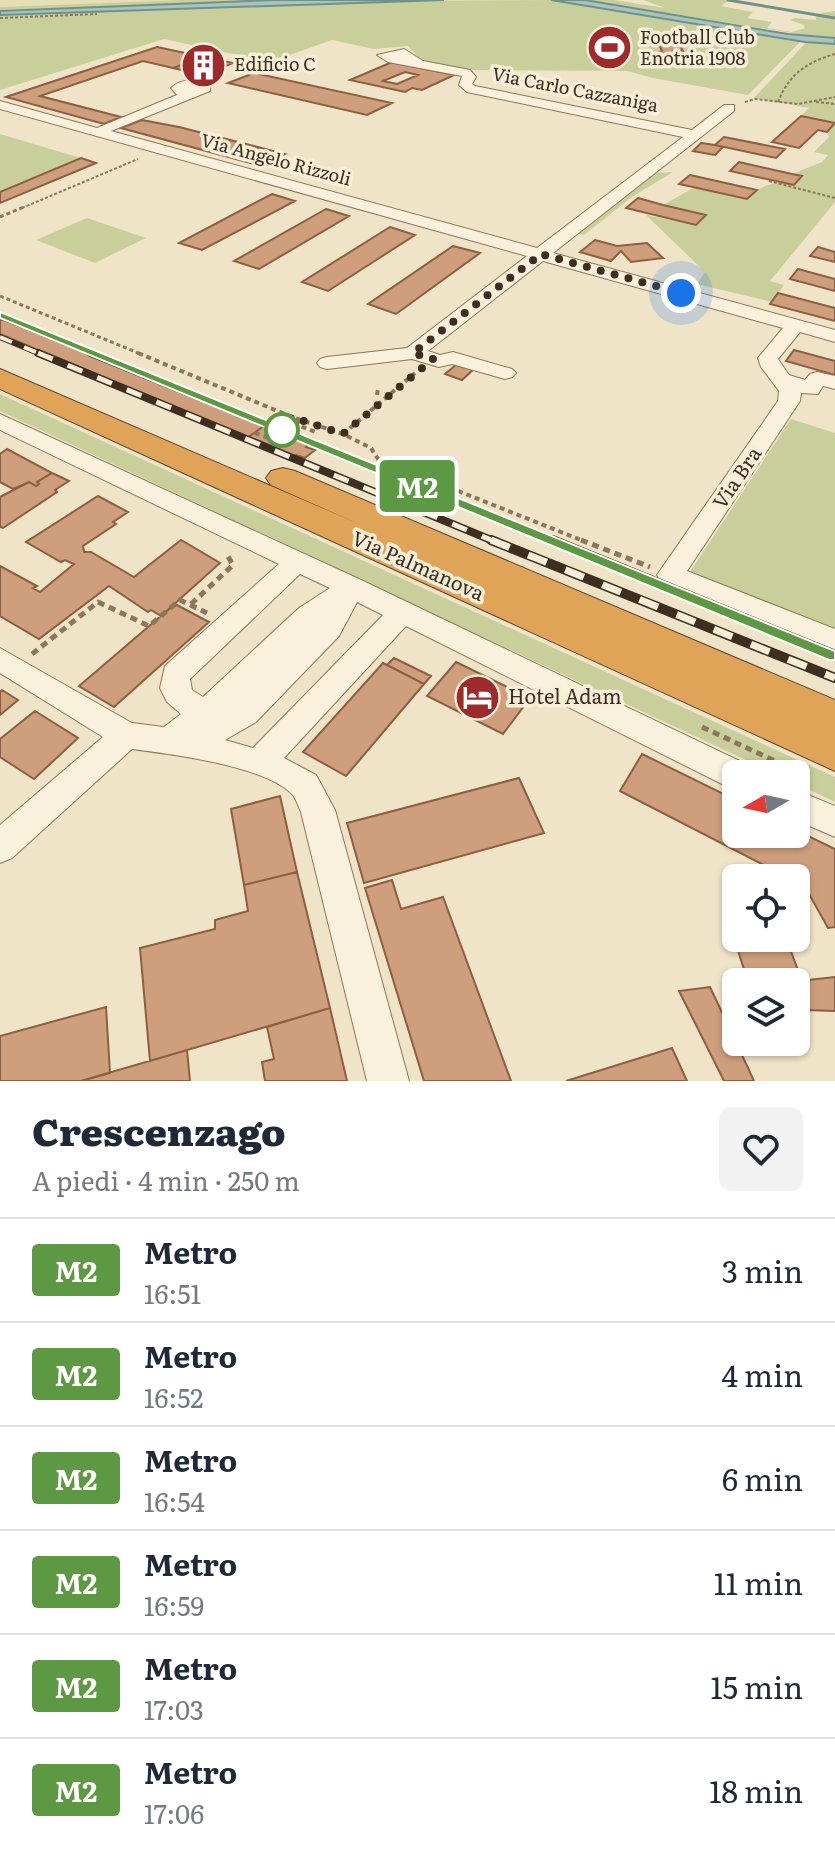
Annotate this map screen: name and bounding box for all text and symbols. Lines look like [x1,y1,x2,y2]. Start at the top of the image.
place label: Football Club Enotria 1908 [640,23,755,71]
sports icon: Football Club Enotria 1908 [585,24,633,72]
building icon: Edificio C [179,41,227,89]
place label: Edificio C [234,50,316,77]
street label: Via Carlo Cazzaniga [490,59,661,118]
street label: Via Angelo Rizzoli [198,125,355,192]
your location [661,273,701,313]
unlabelled marker [265,413,299,447]
street label: Via Bra [704,440,767,514]
line badge: M2 [381,460,453,512]
text: M2 [396,465,438,507]
street label: Via Palmanova [348,522,490,607]
hotel icon: Hotel Adam [453,673,501,721]
place label: Hotel Adam [508,680,622,710]
north arrow [722,760,810,848]
map controls [722,760,810,1056]
button: locate [722,864,810,952]
button: layers [722,968,810,1056]
text: Crescenzago [32,1101,286,1158]
button: heart [719,1107,803,1191]
text: A piedi · 4 min · 250 m [32,1160,300,1199]
text: Metro [144,1229,237,1273]
text: 3 min [722,1248,803,1292]
text: M2 [55,1249,97,1291]
text: 16:51 [144,1273,201,1312]
text: Metro [144,1333,237,1377]
text: 4 min [722,1352,803,1396]
text: M2 [55,1353,97,1395]
text: 16:52 [144,1377,203,1416]
text: Metro [144,1437,237,1481]
text: 6 min [722,1456,803,1500]
text: M2 [55,1457,97,1499]
text: 16:54 [144,1481,205,1520]
text: Metro [144,1541,237,1585]
text: 11 min [714,1560,803,1604]
text: M2 [55,1561,97,1603]
text: 16:59 [144,1585,204,1624]
text: Metro [144,1645,237,1689]
text: 15 min [711,1664,803,1708]
text: M2 [55,1665,97,1707]
text: 17:03 [144,1689,204,1728]
text: Metro [144,1749,237,1793]
text: 18 min [709,1768,803,1812]
text: M2 [55,1769,97,1811]
text: 17:06 [144,1793,204,1832]

